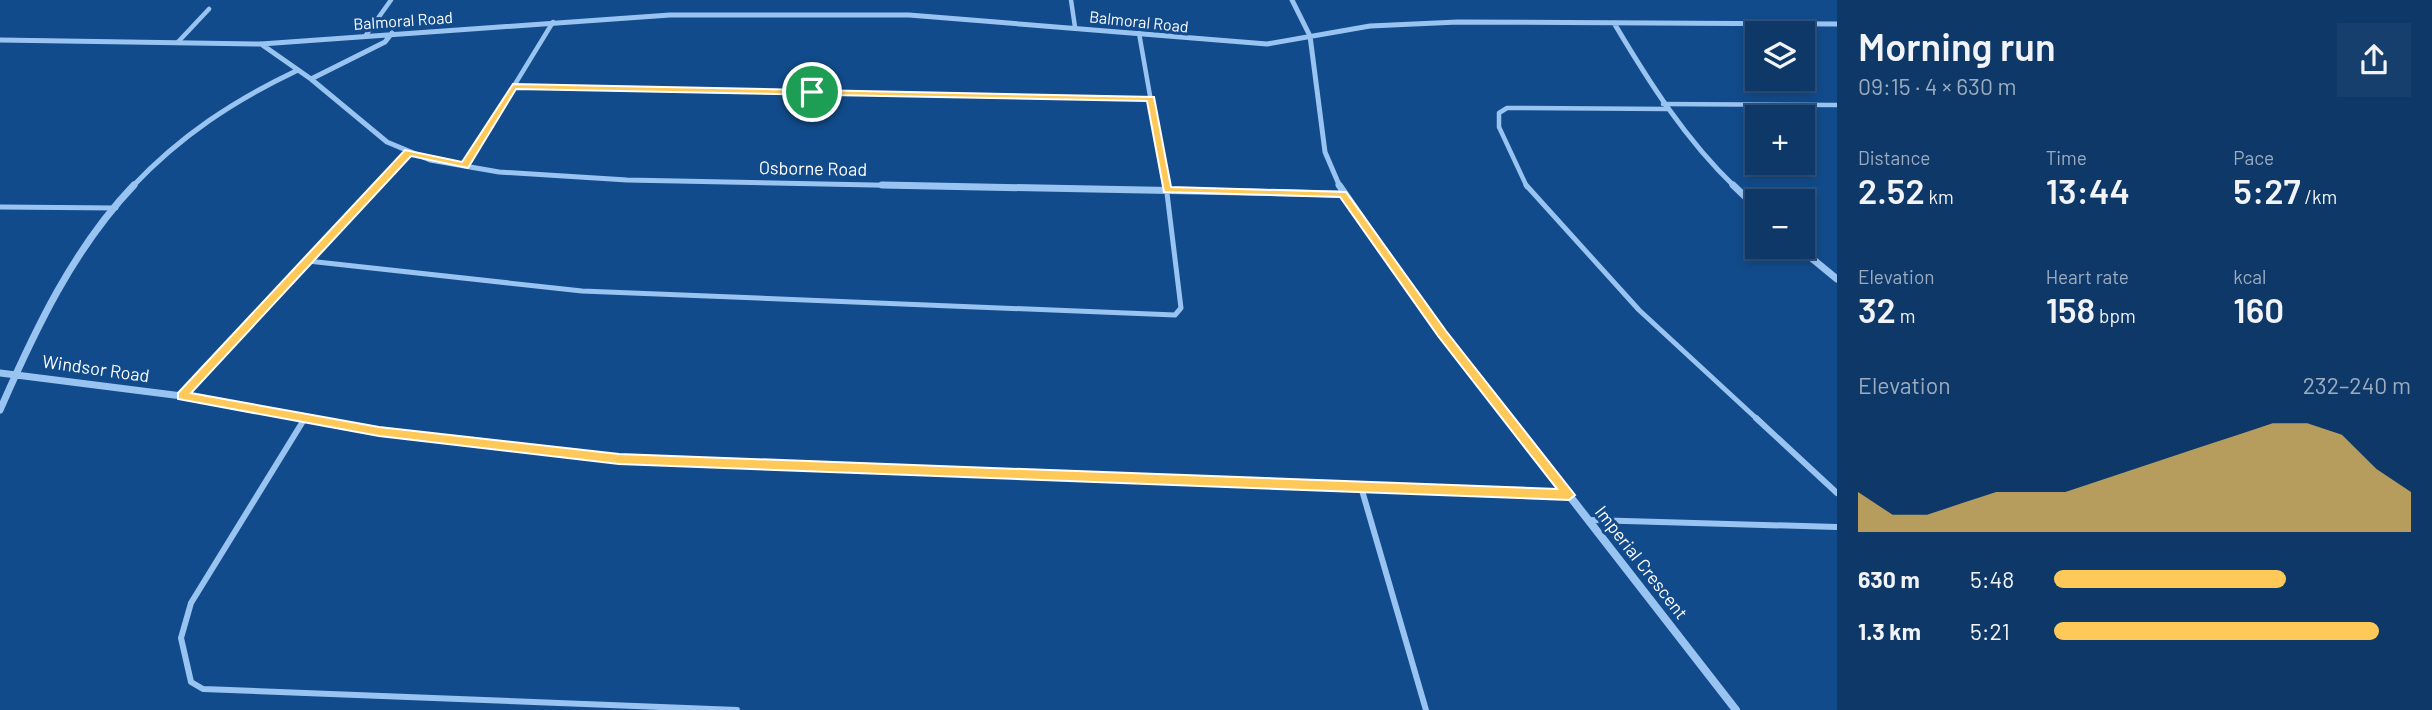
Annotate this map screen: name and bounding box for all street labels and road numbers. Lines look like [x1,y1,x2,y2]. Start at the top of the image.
street label: Balmoral Road [1088,6,1190,36]
street label: Balmoral Road [353,7,453,33]
street label: Osborne Road [759,156,867,180]
street label: Windsor Road [41,350,151,386]
street label: Imperial Crescent [1591,501,1693,623]

